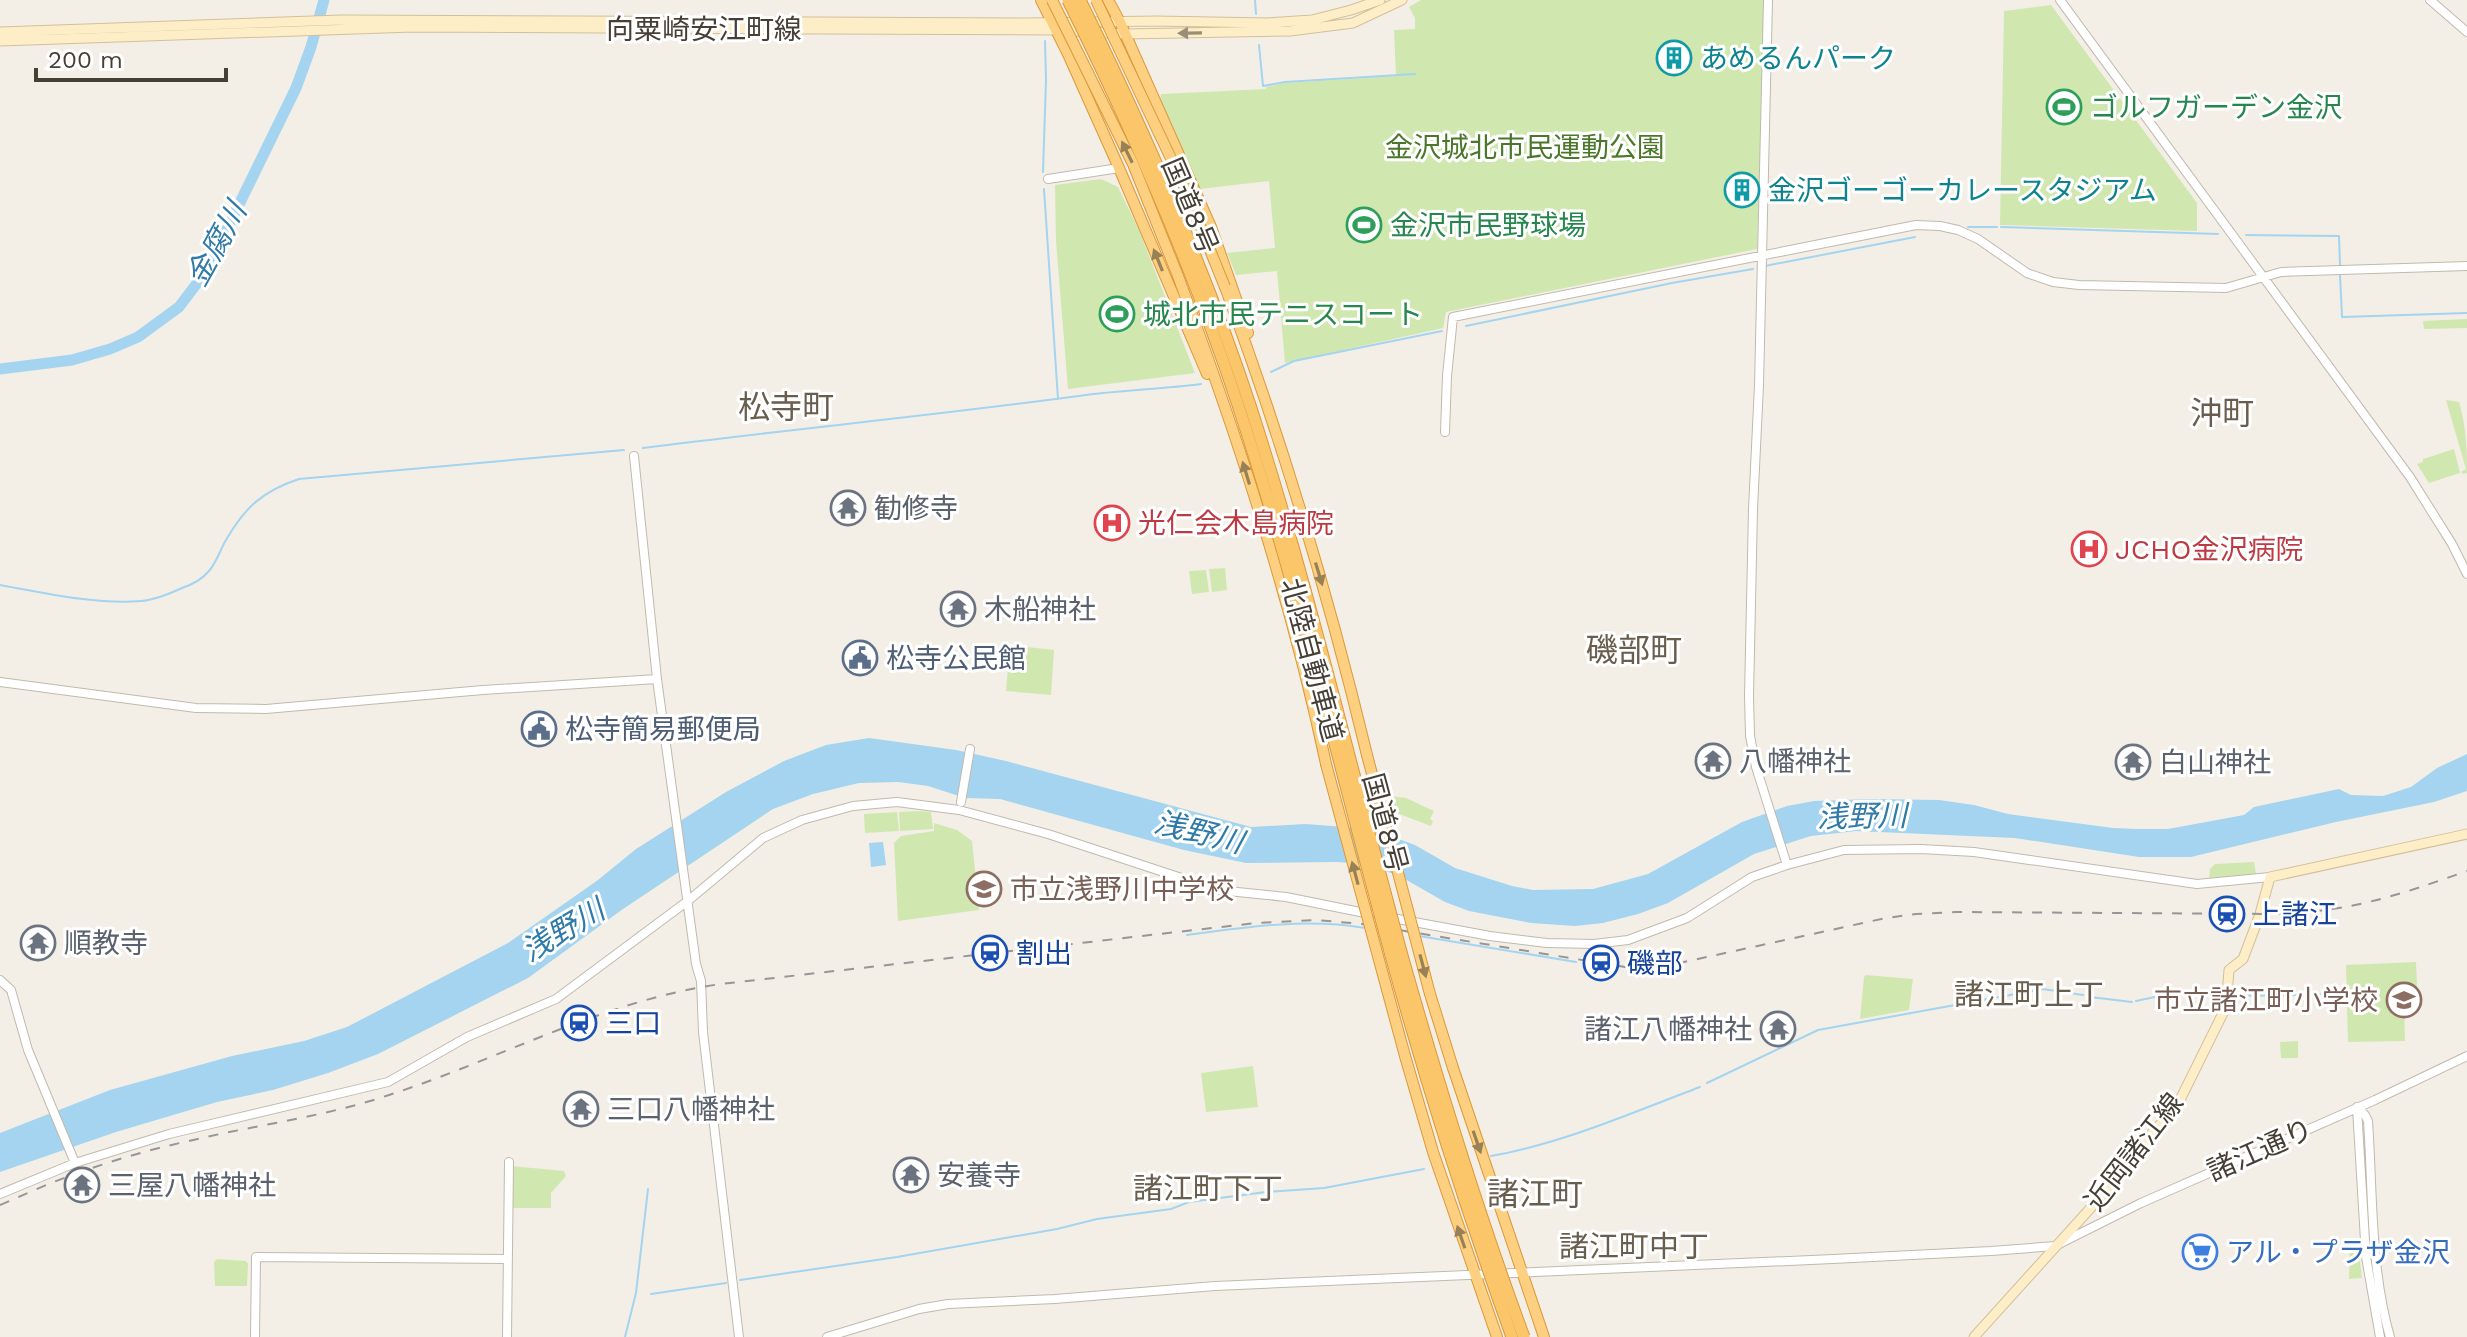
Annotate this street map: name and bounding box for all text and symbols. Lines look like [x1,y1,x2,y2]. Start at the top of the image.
street label: 向粟崎安江町線 [606,13,802,46]
one-way arrow [1177,27,1202,40]
scale bar [36,32,226,82]
building icon: あめるんパーク [1655,39,1693,77]
place label: あめるんパーク [1700,42,1896,75]
text: 200 m [48,46,123,74]
sports icon: ゴルフガーデン金沢 [2045,88,2083,126]
place label: ゴルフガーデン金沢 [2090,91,2342,124]
park label: 金沢城北市民運動公園 [1385,131,1665,164]
one-way arrow [1120,141,1134,164]
street label: 国道8号 [1155,153,1225,259]
building icon: 金沢ゴーゴーカレースタジアム [1723,171,1761,209]
place label: 金沢ゴーゴーカレースタジアム [1768,174,2157,207]
water label: 金腐川 [179,194,255,292]
sports icon: 金沢市民野球場 [1345,206,1383,244]
place label: 金沢市民野球場 [1390,209,1586,242]
one-way arrow [1151,248,1164,272]
sports icon: 城北市民テニスコート [1098,295,1136,333]
place label: 城北市民テニスコート [1143,298,1423,331]
district label: 松寺町 [738,388,834,426]
district label: 沖町 [2190,394,2254,432]
one-way arrow [1239,461,1252,485]
temple icon: 勧修寺 [829,489,867,527]
place label: 勧修寺 [874,492,958,525]
hospital icon: 光仁会木島病院 [1093,504,1131,542]
place label: 光仁会木島病院 [1138,507,1334,540]
hospital icon: JCHO金沢病院 [2070,530,2108,568]
place label: JCHO金沢病院 [2115,533,2304,566]
one-way arrow [1313,563,1326,587]
street label: 北陸自動車道 [1274,575,1350,745]
temple icon: 木船神社 [939,590,977,628]
place label: 木船神社 [984,593,1096,626]
district label: 磯部町 [1586,631,1682,669]
public building icon: 松寺公民館 [841,639,879,677]
place label: 松寺公民館 [886,642,1026,675]
public building icon: 松寺簡易郵便局 [520,710,558,748]
place label: 松寺簡易郵便局 [565,713,761,746]
temple icon: 八幡神社 [1694,742,1732,780]
temple icon: 白山神社 [2114,743,2152,781]
place label: 八幡神社 [1739,745,1851,778]
place label: 白山神社 [2159,746,2271,779]
street label: 国道8号 [1356,770,1414,876]
water label: 浅野川 [1817,798,1910,834]
water label: 浅野川 [1151,804,1250,861]
one-way arrow [1348,860,1360,885]
school or university icon: 市立浅野川中学校 [965,870,1003,908]
place label: 市立浅野川中学校 [1010,873,1234,906]
water label: 浅野川 [515,890,613,968]
station icon: 上諸江 [2208,895,2246,933]
place label: 上諸江 [2253,898,2337,931]
temple icon: 順教寺 [19,924,57,962]
place label: 順教寺 [64,927,148,960]
station icon: 割出 [971,934,1009,972]
place label: 割出 [1016,937,1072,970]
station icon: 磯部 [1582,944,1620,982]
place label: 磯部 [1627,947,1683,980]
one-way arrow [1417,954,1430,978]
district label: 諸江町上丁 [1954,977,2104,1012]
school or university icon: 市立諸江町小学校 [2385,981,2423,1019]
place label: 市立諸江町小学校 [2154,984,2378,1017]
station icon: 三口 [560,1004,598,1042]
place label: 三口 [605,1007,661,1040]
temple icon: 諸江八幡神社 [1759,1010,1797,1048]
place label: 諸江八幡神社 [1584,1013,1752,1046]
street label: 近岡諸江線 [2078,1087,2190,1217]
temple icon: 三口八幡神社 [562,1090,600,1128]
place label: 三口八幡神社 [607,1093,775,1126]
street label: 諸江通り [2202,1112,2318,1188]
one-way arrow [1471,1130,1483,1154]
temple icon: 安養寺 [892,1156,930,1194]
place label: 安養寺 [937,1159,1021,1192]
temple icon: 三屋八幡神社 [63,1166,101,1204]
place label: 三屋八幡神社 [108,1169,276,1202]
district label: 諸江町下丁 [1133,1171,1283,1206]
district label: 諸江町 [1487,1175,1583,1213]
one-way arrow [1455,1225,1467,1249]
district label: 諸江町中丁 [1559,1229,1709,1264]
supermarket icon: アル・プラザ金沢 [2181,1233,2219,1271]
place label: アル・プラザ金沢 [2226,1236,2450,1269]

